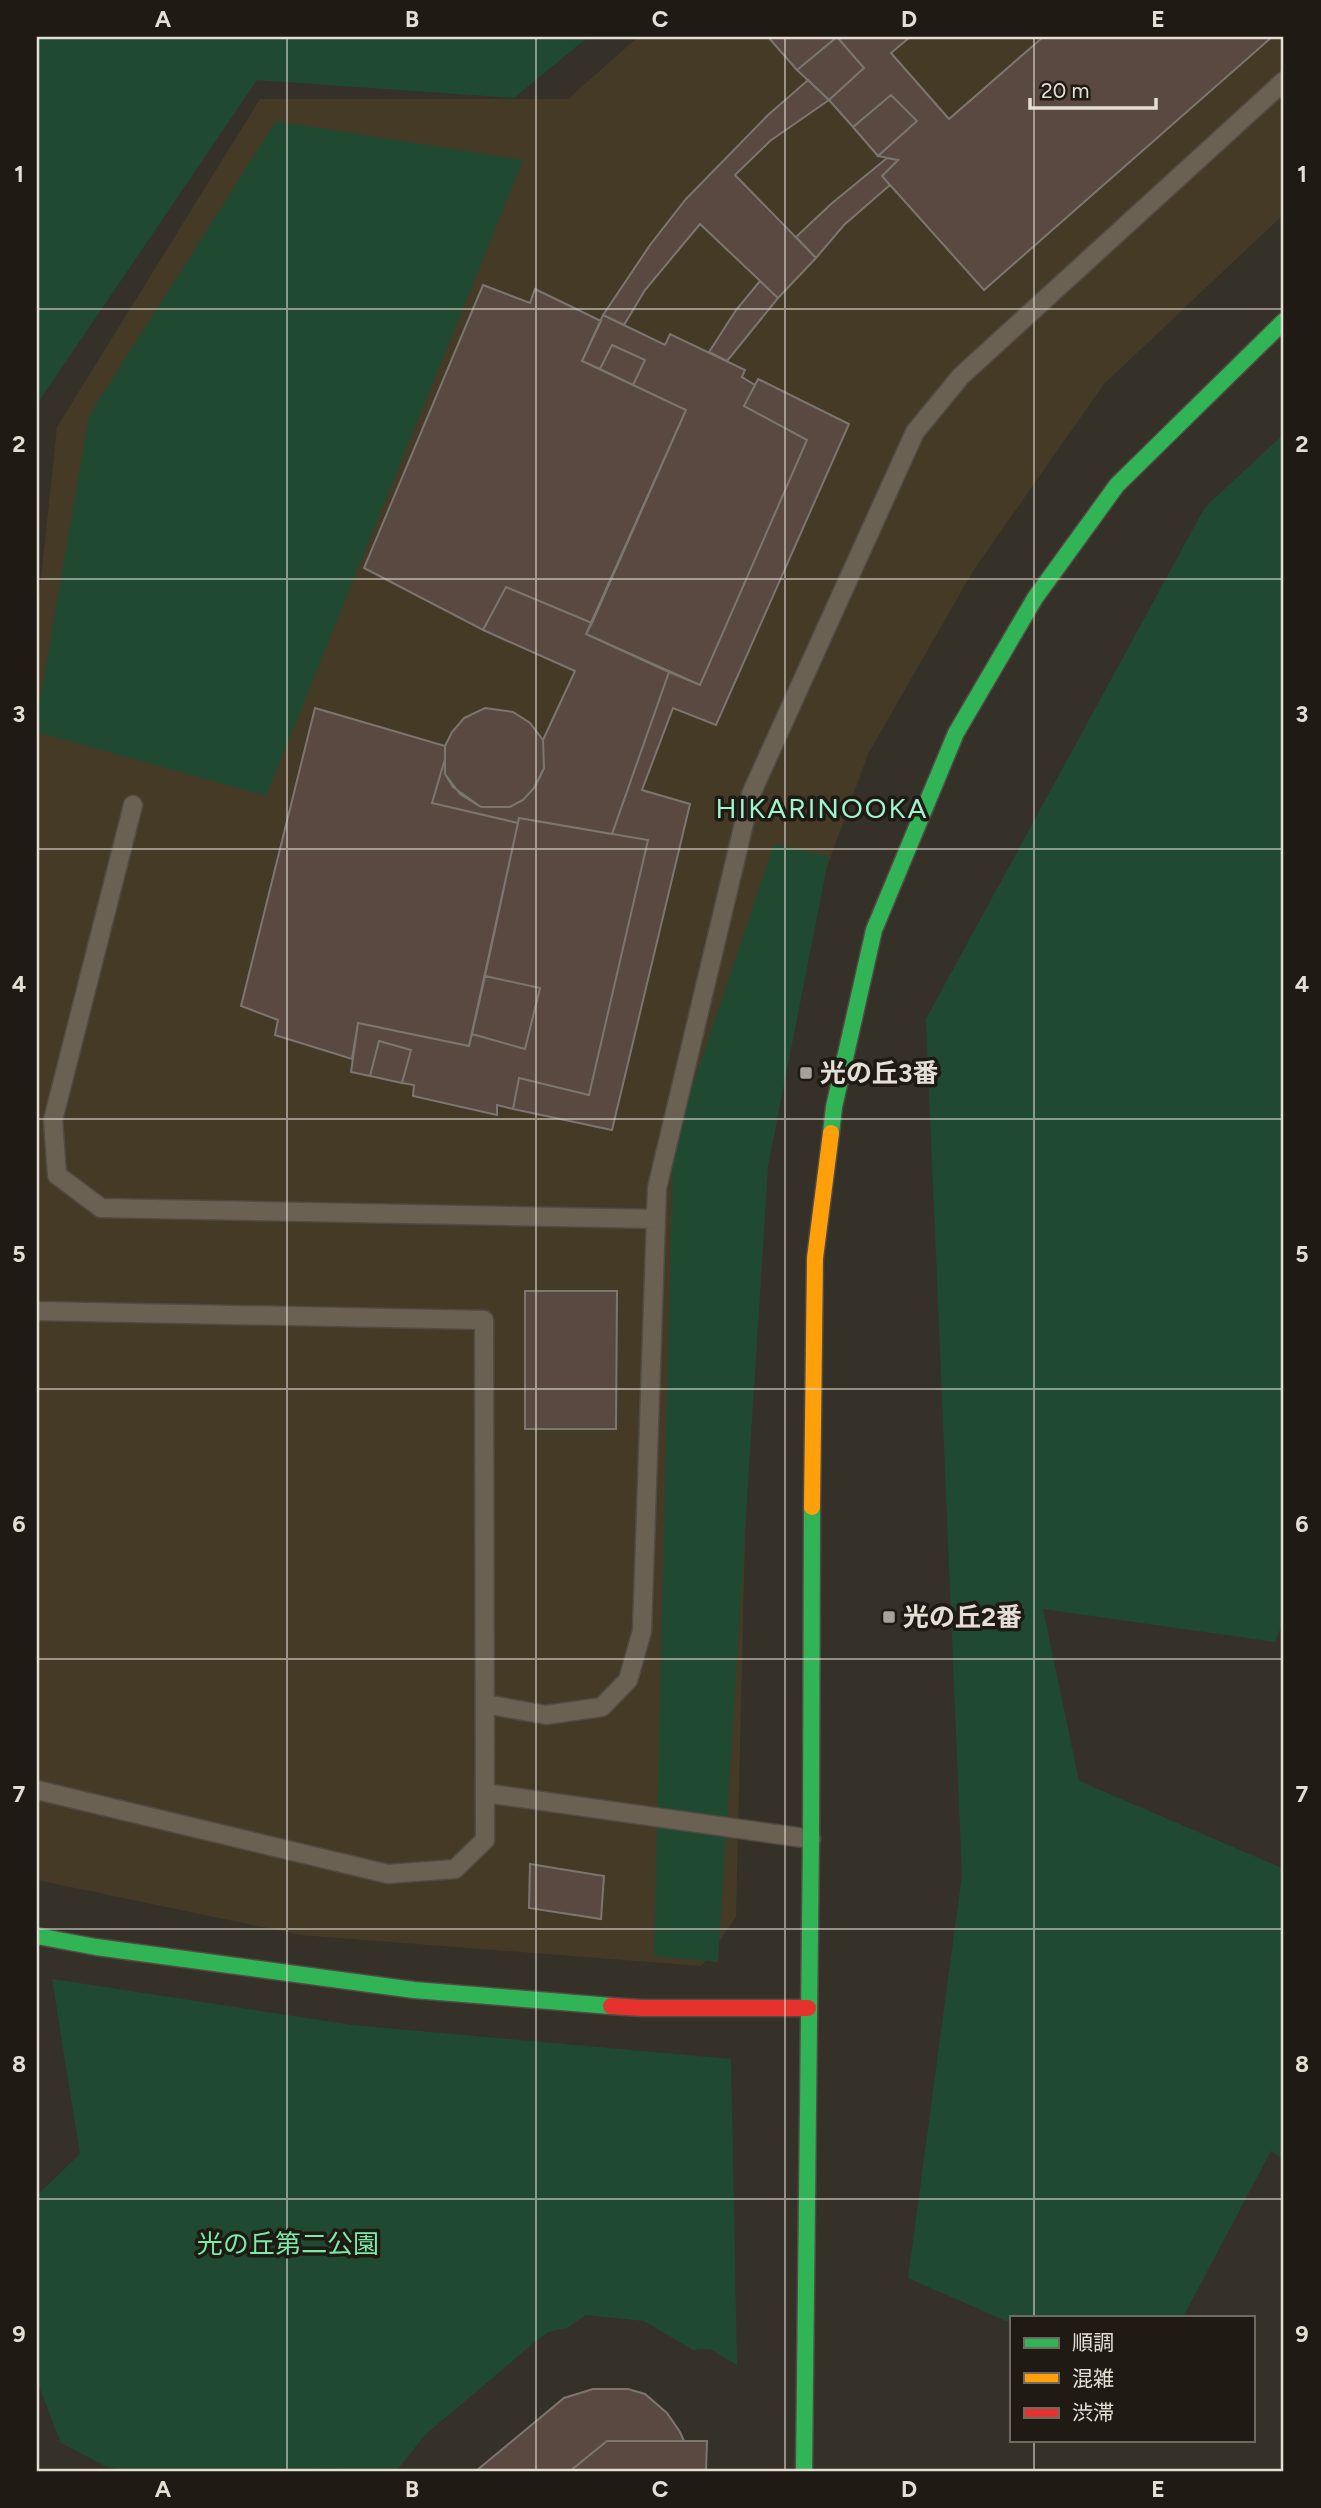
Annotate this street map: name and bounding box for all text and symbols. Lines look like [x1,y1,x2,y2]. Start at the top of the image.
text: A [155,5,172,33]
text: B [405,5,419,33]
text: C [652,5,669,33]
text: D [901,5,917,33]
text: E [1151,5,1165,33]
scale bar [1030,66,1156,110]
text: 20 m [1041,78,1089,103]
text: 1 [14,160,24,188]
text: 1 [1297,160,1307,188]
text: 2 [12,430,26,458]
text: 2 [1295,430,1309,458]
text: 3 [13,700,25,728]
text: 3 [1296,700,1308,728]
district label: HIKARINOOKA [716,791,928,825]
text: 4 [12,970,26,998]
text: 4 [1295,970,1309,998]
place label: 光の丘3番 [820,1057,938,1089]
marker: 光の丘3番 [798,1065,814,1081]
text: 5 [12,1240,26,1268]
text: 5 [1295,1240,1309,1268]
text: 6 [12,1510,26,1538]
text: 6 [1295,1510,1309,1538]
place label: 光の丘2番 [903,1601,1022,1633]
marker: 光の丘2番 [881,1609,897,1625]
text: 7 [13,1780,26,1808]
text: 7 [1296,1780,1309,1808]
text: 8 [12,2050,26,2078]
text: 8 [1295,2050,1309,2078]
park label: 光の丘第二公園 [197,2228,379,2260]
legend [1010,2316,1254,2442]
text: 9 [12,2320,26,2348]
text: 9 [1295,2320,1309,2348]
text: 順調 [1072,2330,1114,2355]
text: 混雑 [1072,2366,1114,2391]
text: 渋滞 [1072,2400,1114,2425]
text: A [155,2475,172,2503]
text: B [405,2475,419,2503]
text: C [652,2475,669,2503]
text: D [901,2475,917,2503]
text: E [1151,2475,1165,2503]

